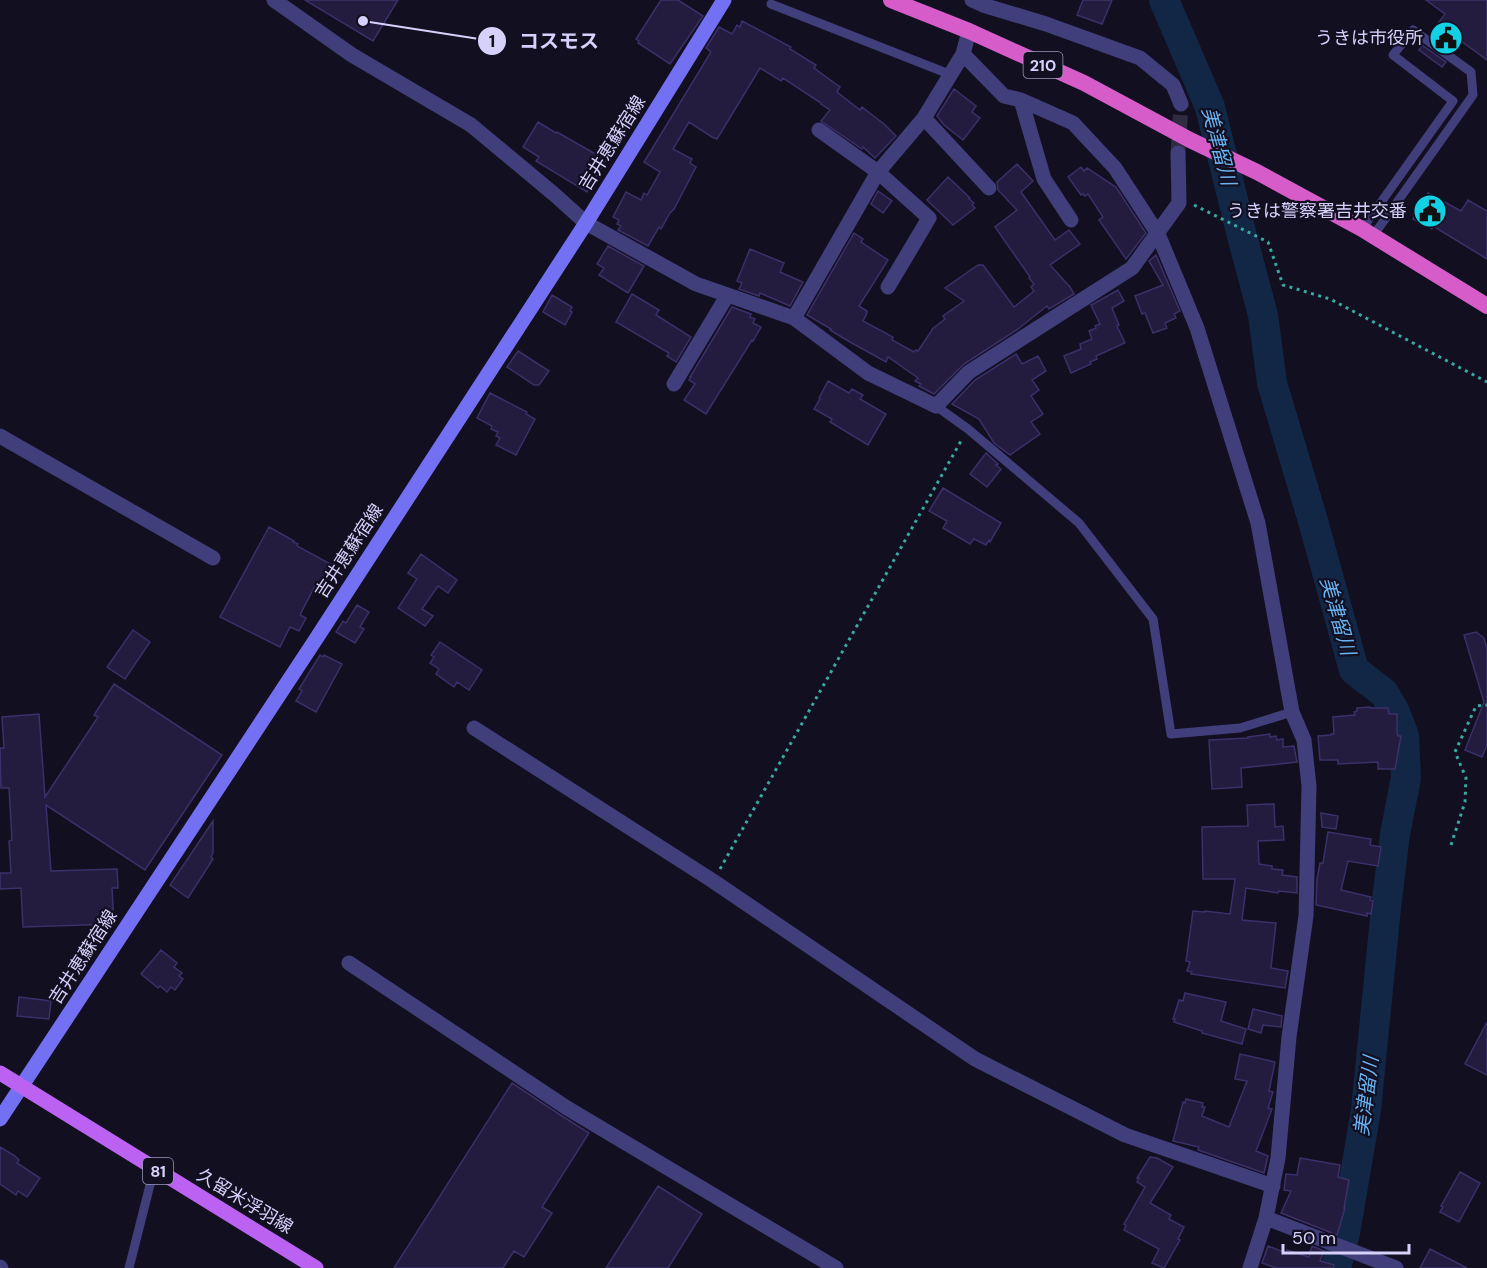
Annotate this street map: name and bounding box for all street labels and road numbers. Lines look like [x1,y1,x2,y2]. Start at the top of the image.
road number: 210 [1024,52,1062,78]
street label: 吉井恵蘇宿線 [573,91,651,195]
street label: 吉井恵蘇宿線 [310,499,388,603]
street label: 吉井恵蘇宿線 [44,905,122,1009]
road number: 81 [143,1158,173,1184]
street label: 久留米浮羽線 [193,1163,297,1239]

